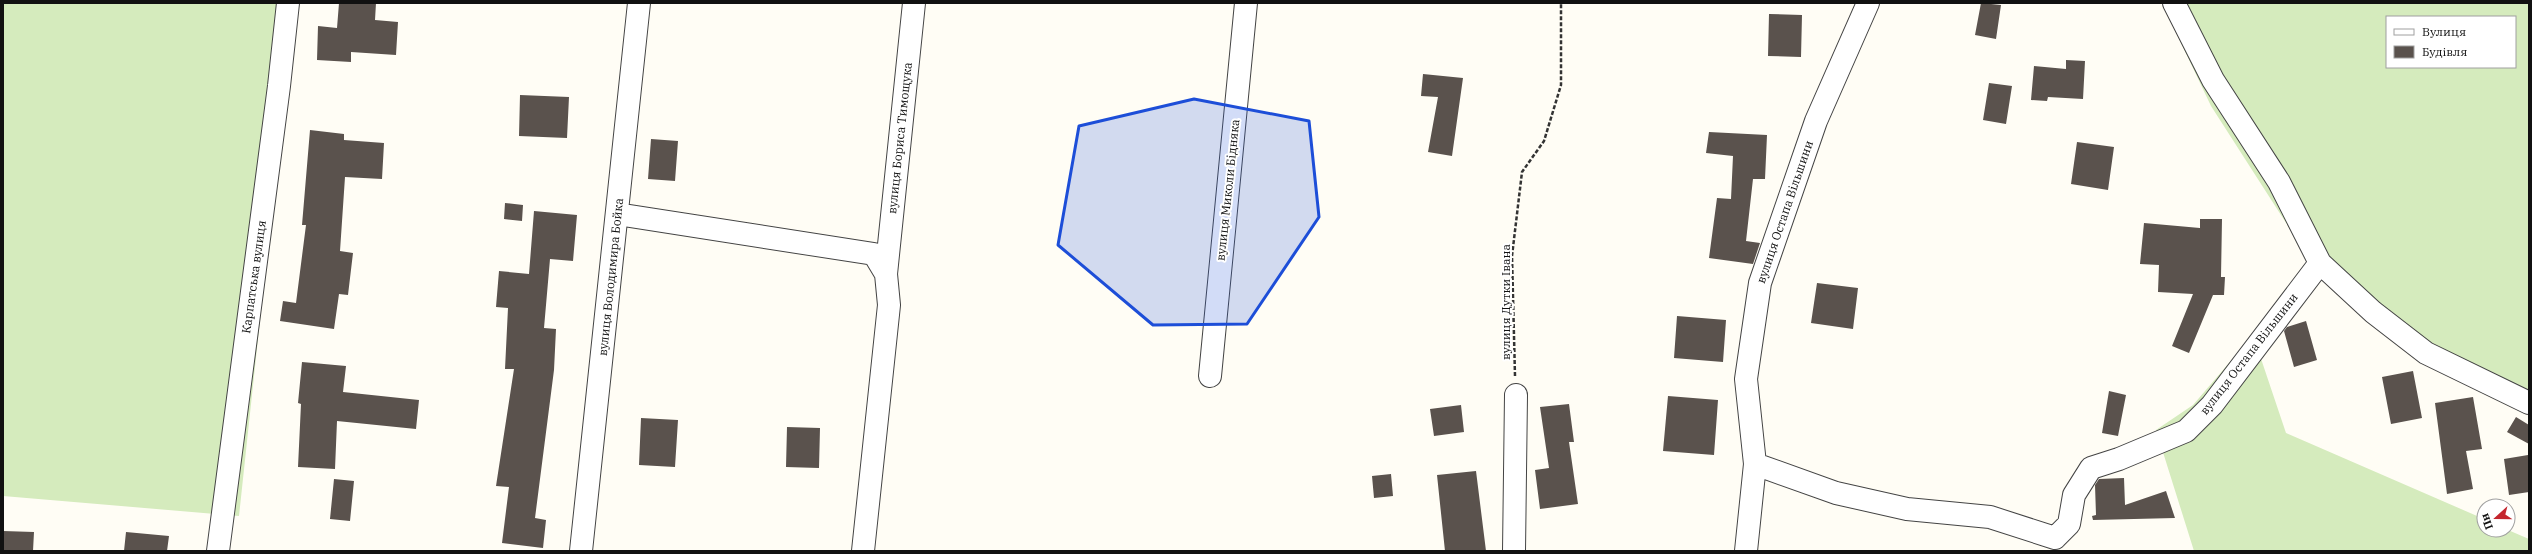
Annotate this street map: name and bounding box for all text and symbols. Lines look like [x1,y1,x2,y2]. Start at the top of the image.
legend [2386,16,2516,68]
text: Вулиця [2422,24,2466,39]
text: Будівля [2422,44,2467,59]
street label: вулиця Бориса Тимощука [884,61,915,215]
street label: вулиця Миколи Бідняка [1213,118,1242,262]
street label: вулиця Остапа Вільшини [1753,138,1816,285]
street label: вулиця Володимира Бойка [595,197,626,357]
street label: Карпатська вулиця [238,219,269,335]
street label: вулиця Дутки Івана [1498,244,1513,360]
street label: вулиця Остапа Вільшини [2196,290,2301,418]
north arrow [2476,498,2516,538]
text: Пн [2477,511,2496,532]

